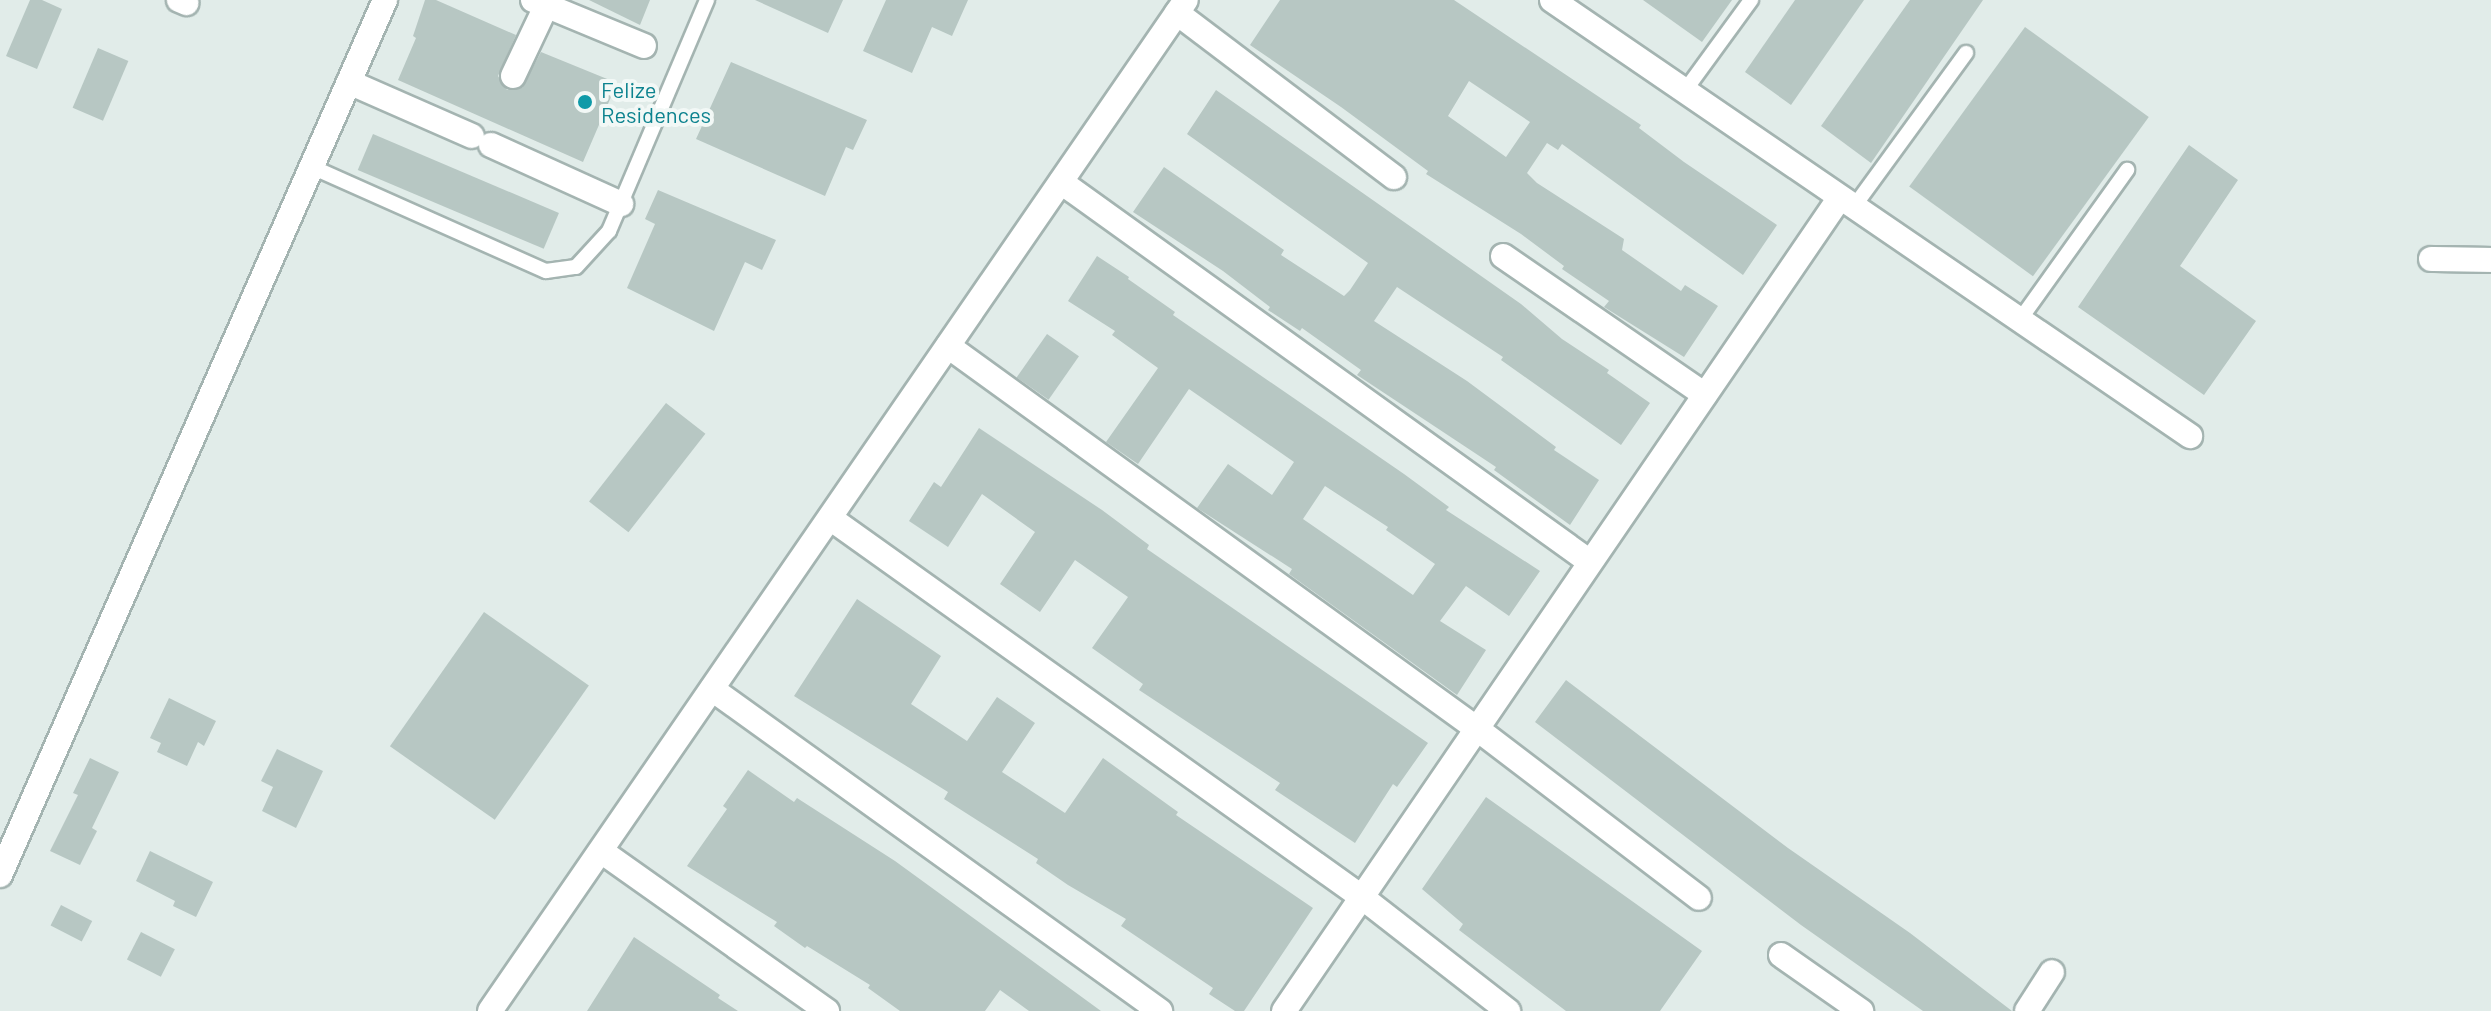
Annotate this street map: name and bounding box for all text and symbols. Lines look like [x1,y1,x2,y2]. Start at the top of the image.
place label: Felize Residences [601,76,711,128]
marker: Felize Residences [576,93,594,111]

